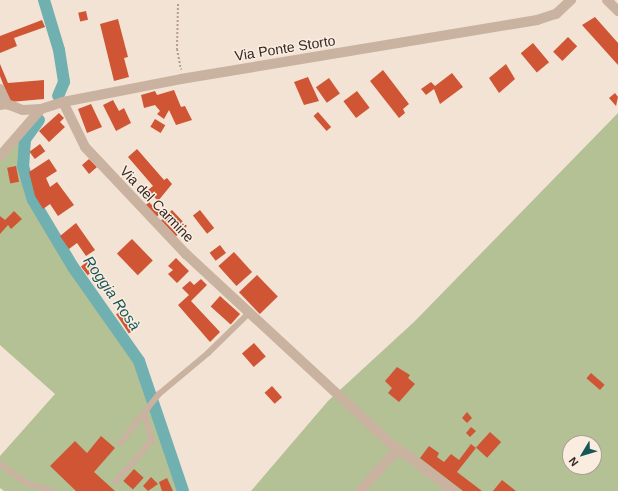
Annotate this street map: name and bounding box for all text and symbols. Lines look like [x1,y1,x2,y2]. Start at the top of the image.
street label: Via Ponte Storto [233,32,337,64]
street label: Via del Carmine [116,162,198,246]
water label: Roggia Rosà [80,252,144,334]
north arrow [562,435,602,475]
text: N [566,455,581,469]

